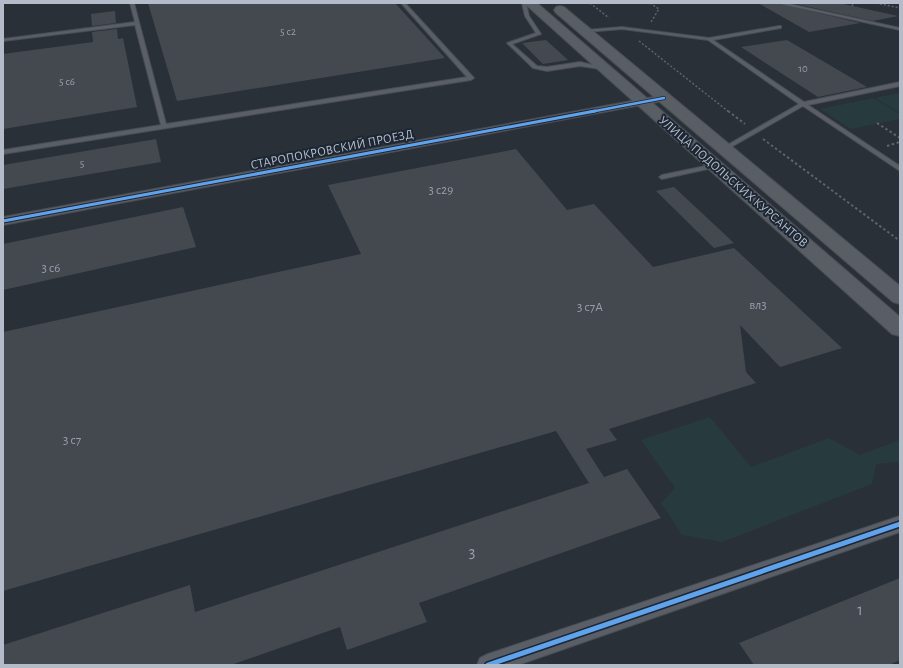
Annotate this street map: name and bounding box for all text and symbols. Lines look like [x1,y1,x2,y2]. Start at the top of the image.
house number: 5 с2 [280,26,296,37]
house number: 10 [798,63,808,74]
house number: 5 с6 [59,76,75,87]
street label: УЛИЦА ПОДОЛЬСКИХ КУРСАНТОВ [656,114,810,250]
street label: СТАРОПОКРОВСКИЙ ПРОЕЗД [249,127,415,172]
house number: 5 [80,158,85,169]
house number: 3 с29 [429,184,453,197]
house number: 3 с6 [42,262,60,275]
house number: вл3 [749,299,767,312]
house number: 3 с7А [577,301,603,314]
house number: 3 с7 [63,434,82,447]
house number: 3 [469,544,475,560]
house number: 1 [857,602,863,618]

